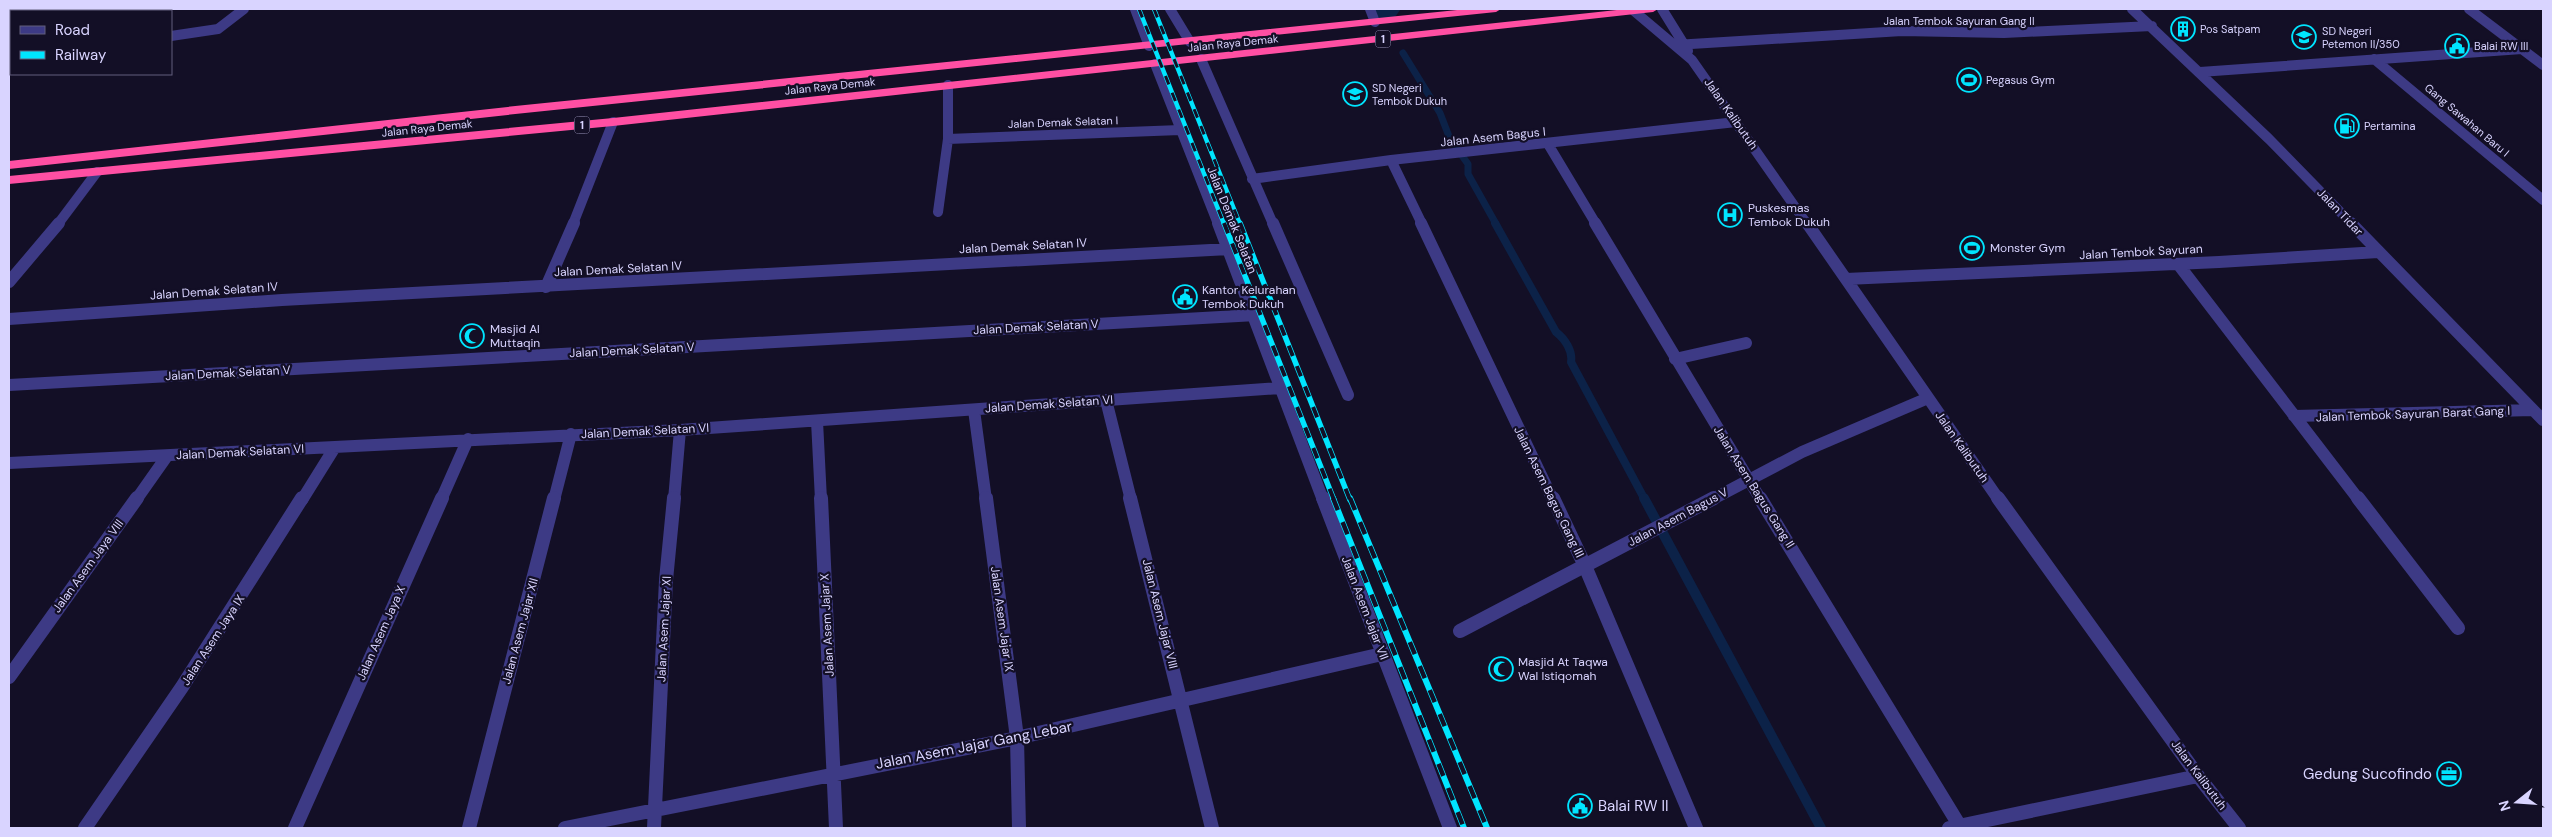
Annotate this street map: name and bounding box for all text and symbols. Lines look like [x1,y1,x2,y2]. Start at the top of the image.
legend [10,10,172,75]
street label: Jalan Tembok Sayuran Gang II [1883,14,2035,28]
building icon: Pos Satpam [2170,16,2196,42]
text: Road [55,20,90,40]
place label: Pos Satpam [2200,22,2260,36]
school or university icon: SD Negeri Petemon II/350 [2291,24,2317,50]
place label: SD Negeri Petemon II/350 [2322,24,2400,51]
road number: 1 [1376,30,1390,48]
street label: Jalan Raya Demak [1187,31,1280,55]
public building icon: Balai RW III [2444,33,2470,59]
place label: Balai RW III [2474,39,2528,53]
text: Railway [55,45,107,65]
sports icon: Pegasus Gym [1956,67,1982,93]
place label: Pegasus Gym [1986,73,2055,87]
street label: Jalan Raya Demak [784,74,877,98]
street label: Jalan Kalibutuh [1700,75,1762,153]
school or university icon: SD Negeri Tembok Dukuh [1342,81,1368,107]
place label: SD Negeri Tembok Dukuh [1372,81,1447,108]
street label: Gang Sawahan Baru I [2422,81,2512,159]
street label: Jalan Demak Selatan I [1008,113,1118,131]
fuel station icon: Pertamina [2334,113,2360,139]
street label: Jalan Raya Demak [381,116,474,140]
road number: 1 [574,116,590,134]
place label: Pertamina [2364,119,2415,133]
street label: Jalan Asem Bagus I [1440,124,1546,150]
street label: Jalan Demak Selatan [1203,164,1261,276]
street label: Jalan Tidar [2313,185,2367,240]
place label: Puskesmas Tembok Dukuh [1748,200,1830,230]
hospital icon: Puskesmas Tembok Dukuh [1717,202,1743,228]
street label: Jalan Demak Selatan IV [959,235,1087,257]
sports icon: Monster Gym [1959,235,1985,261]
place label: Monster Gym [1990,240,2065,256]
street label: Jalan Tembok Sayuran [2079,241,2203,263]
street label: Jalan Demak Selatan IV [554,258,682,280]
street label: Jalan Demak Selatan IV [149,279,279,303]
place label: Kantor Kelurahan Tembok Dukuh [1202,282,1296,312]
public building icon: Kantor Kelurahan Tembok Dukuh [1172,284,1198,310]
street label: Jalan Demak Selatan V [973,316,1099,338]
place label: Masjid Al Muttaqin [490,321,540,351]
mosque icon: Masjid Al Muttaqin [459,323,485,349]
street label: Jalan Demak Selatan V [569,339,695,361]
street label: Jalan Demak Selatan V [165,362,291,384]
street label: Jalan Demak Selatan VI [984,392,1114,416]
street label: Jalan Tembok Sayuran Barat Gang I [2316,403,2510,425]
street label: Jalan Kalibutuh [1931,408,1993,486]
street label: Jalan Demak Selatan VI [581,420,709,442]
street label: Jalan Asem Bagus Gang II [1710,423,1798,551]
street label: Jalan Asem Bagus Gang III [1510,424,1588,560]
street label: Jalan Demak Selatan VI [176,441,304,463]
street label: Jalan Asem Bagus V [1625,484,1731,550]
street label: Jalan Asem Jaya VIII [49,516,127,616]
street label: Jalan Asem Jajar VII [1338,554,1392,662]
street label: Jalan Asem Jajar VIII [1139,557,1181,671]
street label: Jalan Asem Jajar IX [987,565,1017,673]
street label: Jalan Asem Jajar X [816,573,838,677]
street label: Jalan Asem Jajar XII [498,576,542,686]
street label: Jalan Asem Jajar XI [653,576,675,682]
street label: Jalan Asem Jaya X [353,583,409,683]
street label: Jalan Asem Jaya IX [178,592,248,688]
place label: Masjid At Taqwa Wal Istiqomah [1518,654,1608,684]
mosque icon: Masjid At Taqwa Wal Istiqomah [1488,656,1514,682]
street label: Jalan Asem Jajar Gang Lebar [874,716,1074,774]
street label: Jalan Kalibutuh [2167,737,2231,813]
office icon: Gedung Sucofindo [2436,761,2462,787]
place label: Gedung Sucofindo [2303,764,2432,784]
north arrow [2492,777,2542,827]
public building icon: Balai RW II [1567,793,1593,819]
place label: Balai RW II [1598,796,1669,816]
text: N [2494,798,2515,813]

